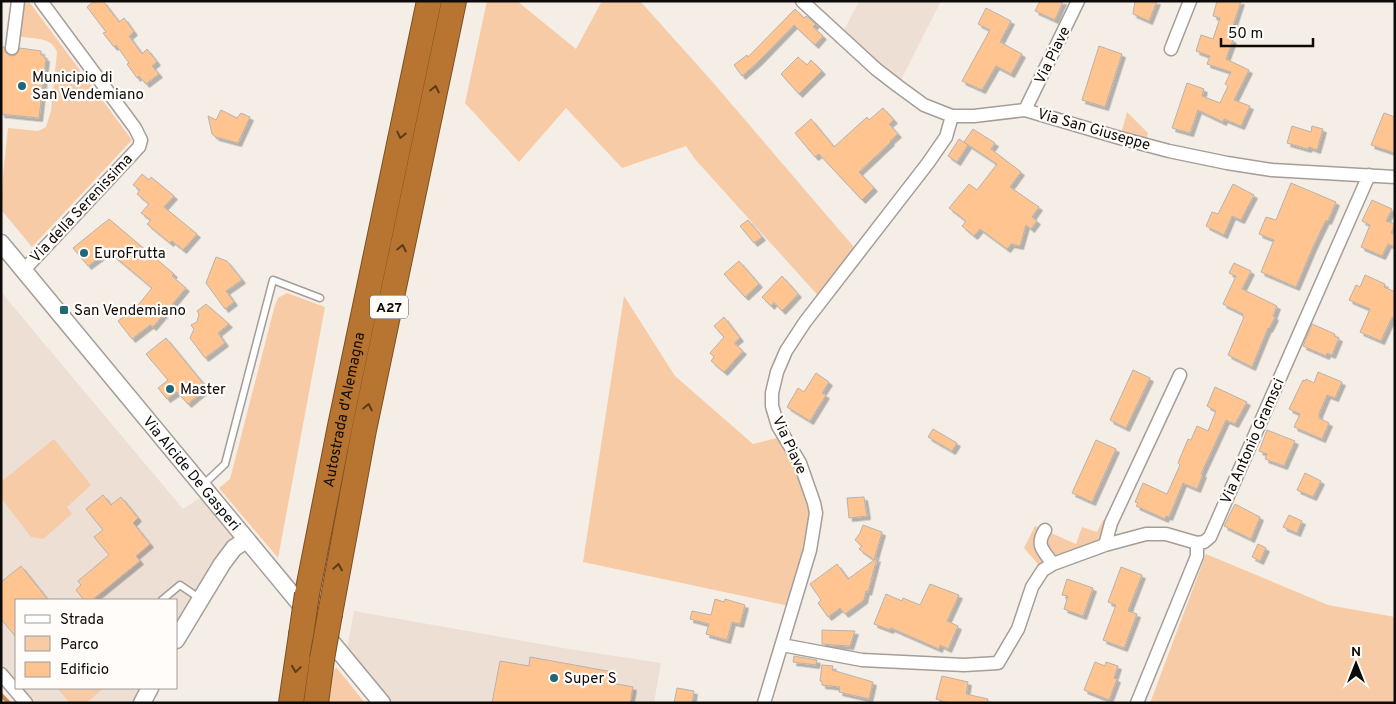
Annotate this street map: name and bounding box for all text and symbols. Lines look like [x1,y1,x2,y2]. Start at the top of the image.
scale bar [1221,15,1314,47]
street label: Via Piave [1031,24,1075,88]
text: 50 m [1228,25,1263,44]
place label: Municipio di San Vendemiano [32,69,144,105]
marker: Municipio di San Vendemiano [16,80,28,92]
one-way arrow [429,84,440,93]
street label: Via San Giuseppe [1035,105,1152,156]
one-way arrow [396,130,407,139]
street label: Via della Serenissima [27,151,138,268]
one-way arrow [396,243,407,252]
place label: EuroFrutta [94,245,166,264]
marker: EuroFrutta [78,247,90,259]
road number: A27 [370,296,408,318]
place label: San Vendemiano [74,302,186,321]
marker: San Vendemiano [58,304,70,316]
street label: Autostrada d'Alemagna [320,331,370,489]
street label: Via Antonio Gramsci [1217,376,1290,507]
place label: Master [180,381,226,400]
marker: Master [164,383,176,395]
one-way arrow [363,402,373,411]
street label: Via Alcide De Gasperi [138,413,244,536]
street label: Via Piave [767,414,810,478]
one-way arrow [333,562,343,571]
legend [15,599,178,689]
text: Strada [60,611,104,630]
text: Parco [60,636,99,655]
north arrow [1331,639,1381,689]
text: N [1351,644,1361,661]
text: Edificio [60,661,109,680]
one-way arrow [291,664,301,673]
place label: Super S [564,670,617,689]
marker: Super S [548,672,560,684]

